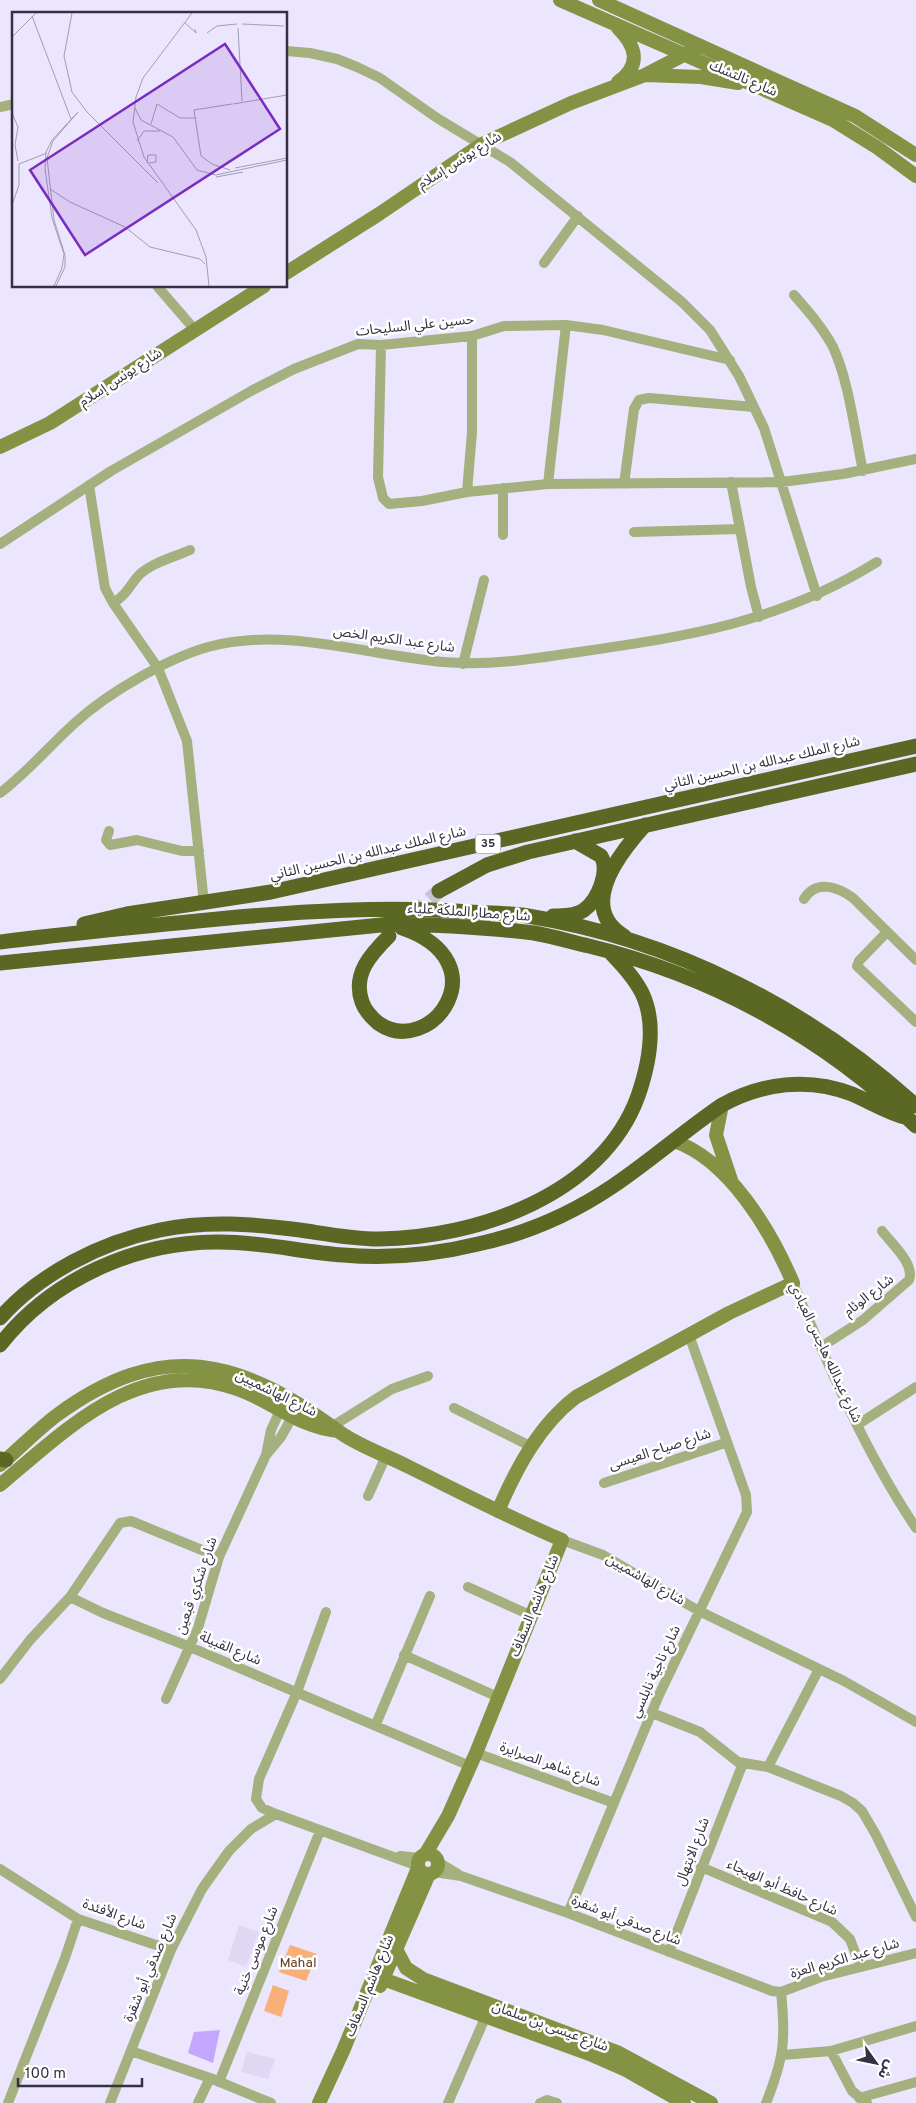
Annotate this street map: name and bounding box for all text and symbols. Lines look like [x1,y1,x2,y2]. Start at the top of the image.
inset map [12,12,288,288]
street label: شارع نالتشك [706,57,780,102]
street label: شارع يونس إسلام [415,128,506,194]
street label: حسين علي السليحات [355,311,475,342]
street label: شارع يونس إسلام [76,345,166,412]
street label: شارع عبد الكريم الخص [332,623,456,658]
street label: شارع الملك عبدالله بن الحسين الثاني [662,733,862,796]
street label: شارع الملك عبدالله بن الحسين الثاني [268,823,468,886]
road number: 35 [476,834,500,854]
street label: شارع مطار الملكة علياء [407,900,531,927]
street label: شارع الوئام [841,1271,898,1322]
street label: شارع عبدالله هاجس العبادي [784,1280,865,1426]
street label: شارع الهاشميين [232,1367,319,1422]
street label: شارع صياح العيسى [607,1425,714,1475]
street label: شارع شكري قبعين [172,1535,223,1637]
street label: شارع الهاشميين [602,1551,688,1610]
street label: شارع هاشم السقاف [507,1553,564,1660]
street label: شارع ناجية نابلسي [627,1623,686,1721]
street label: شارع القبيلة [196,1628,263,1671]
street label: شارع شاهر الصرايرة [497,1739,603,1792]
street label: شارع الابتهال [672,1815,715,1889]
street label: شارع حافظ أبو الهيجاء [724,1854,841,1921]
street label: شارع صدقي أبو شقرة [568,1891,684,1951]
street label: شارع الأفئدة [80,1895,148,1935]
street label: شارع موسى خنية [231,1904,283,1998]
street label: شارع صدقي أبو شقرة [119,1911,183,2025]
street label: شارع هاشم السقاف [342,1933,399,2040]
street label: شارع عبد الكريم العزة [789,1935,902,1984]
park label: Mahal [279,1955,317,1972]
street label: شارع عيسى بن سلمان [489,1998,611,2057]
north arrow [851,2038,901,2088]
scale bar [18,2056,141,2088]
text: ش [873,2057,898,2082]
text: 100 m [25,2065,66,2084]

